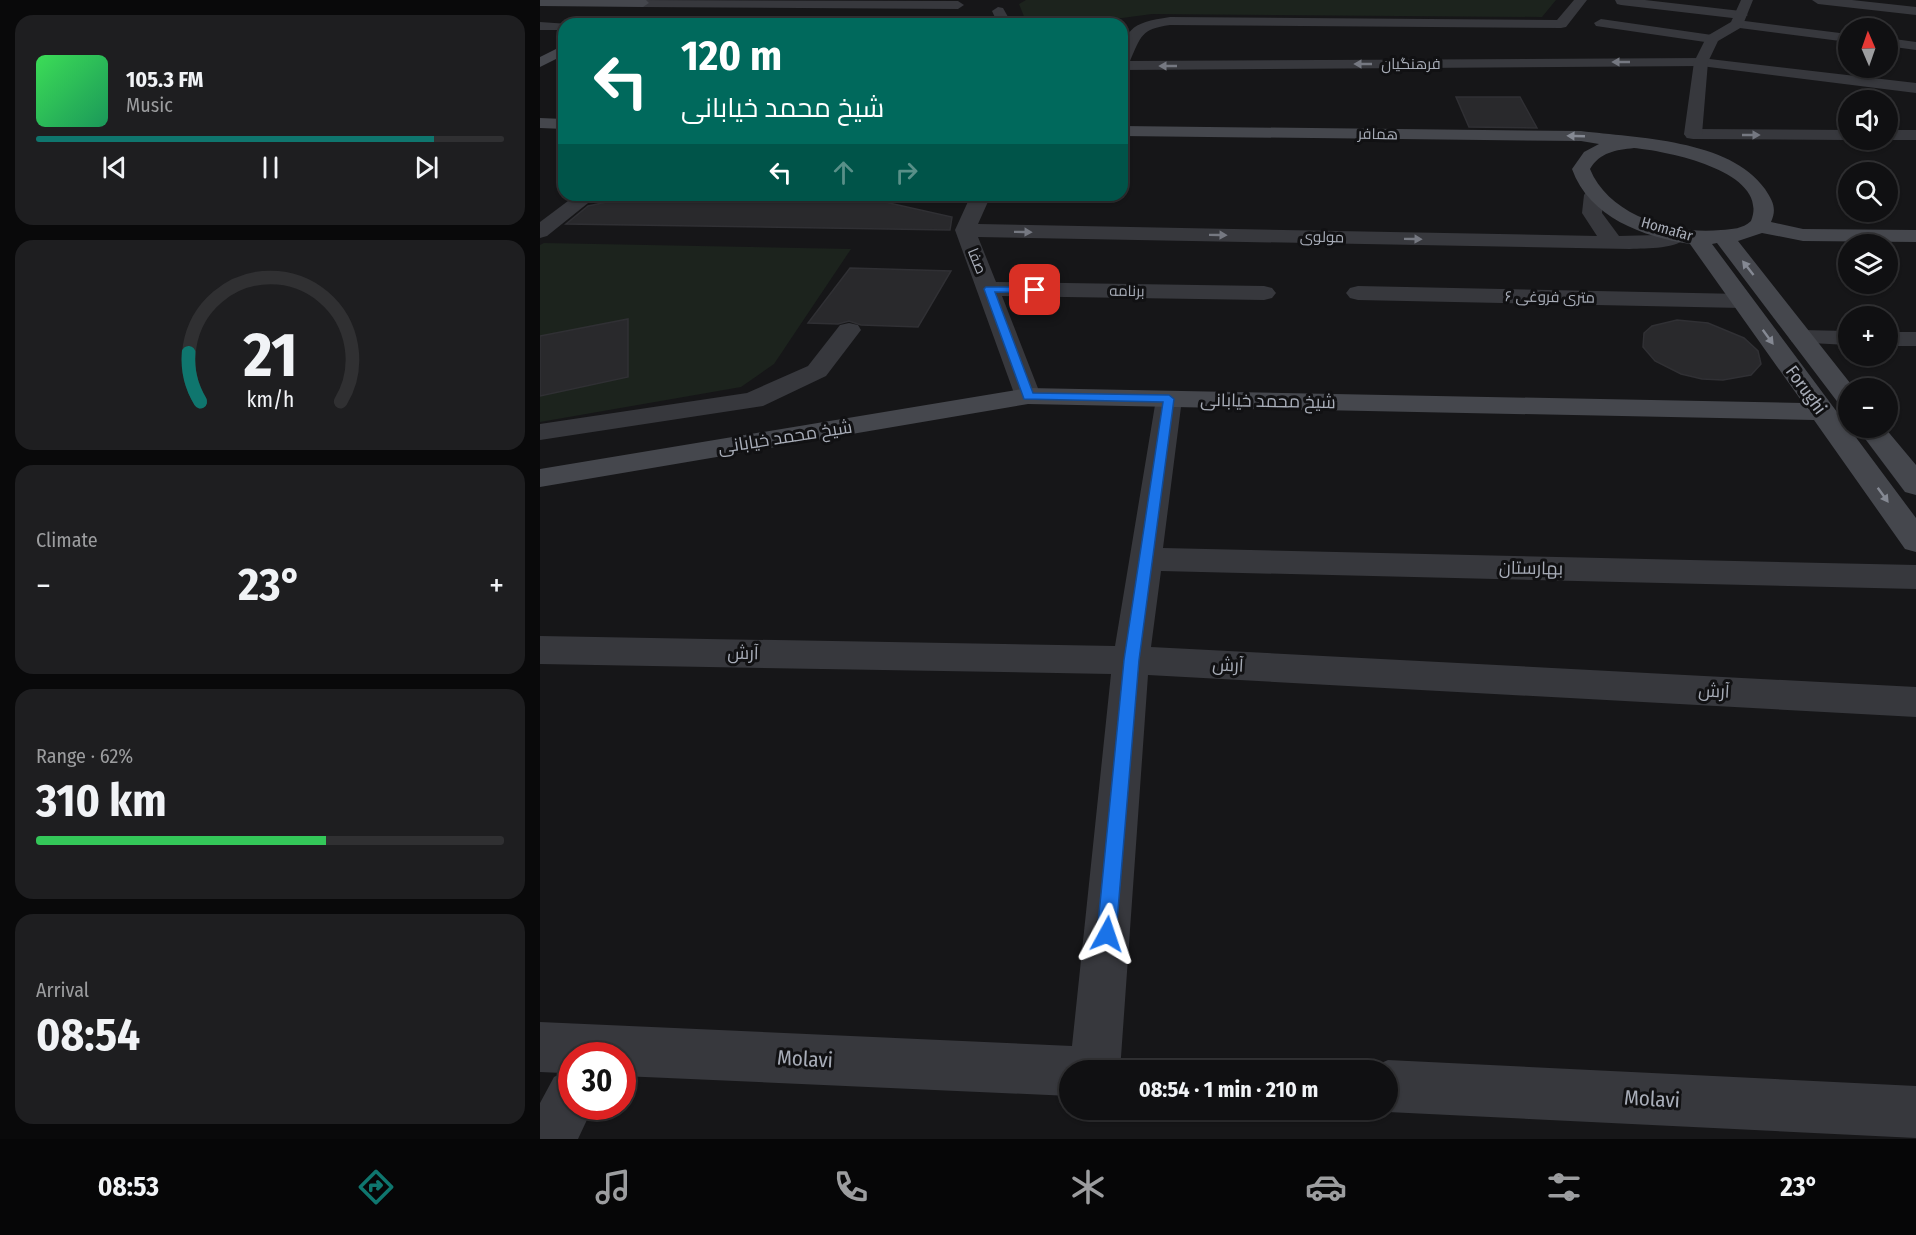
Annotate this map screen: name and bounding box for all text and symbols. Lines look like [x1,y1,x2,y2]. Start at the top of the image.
north arrow [1838,18,1898,78]
map controls [1838,18,1898,438]
text: 120 m [681,31,782,81]
icon: left [582,42,660,120]
street label: فرهنگیان [1381,55,1441,74]
one-way arrow [1612,57,1631,67]
one-way arrow [1354,59,1373,69]
one-way arrow [1159,61,1178,71]
text: 105.3 FM [126,66,203,93]
button: sound [1838,90,1898,150]
text: شیخ محمد خیابانی [681,92,884,124]
text: Music [126,93,173,117]
street label: همافر [1357,125,1398,143]
one-way arrow [1742,130,1761,140]
one-way arrow [1567,132,1586,141]
icon: previous [98,151,131,184]
icon: pause [254,151,287,184]
icon: next [410,151,443,184]
icon: left [764,156,797,189]
icon: ahead [827,156,860,189]
icon: right [890,156,923,189]
button: search [1838,162,1898,222]
street label: Homafar [1639,213,1696,245]
one-way arrow [1014,227,1033,236]
street label: مولوی [1300,228,1344,247]
one-way arrow [1209,230,1228,240]
one-way arrow [1404,234,1423,243]
button: layers [1838,234,1898,294]
street label: صفا [964,245,990,277]
one-way arrow [1742,261,1754,276]
pin [1009,264,1060,315]
icon: arrive [1018,273,1051,306]
street label: برنامه [1109,282,1145,300]
street label: ۶ متری فروغی [1505,287,1595,308]
button: + [1838,306,1898,366]
text: 21 [242,318,297,393]
one-way arrow [1762,328,1774,344]
street label: Forughi [1781,361,1831,419]
button: − [1838,378,1898,438]
text: km/h [246,387,294,413]
street label: شیخ محمد خیابانی [1200,389,1336,414]
street label: شیخ محمد خیابانی [716,416,854,459]
one-way arrow [1877,486,1889,502]
text: Climate [36,528,98,552]
street label: بهارستان [1499,556,1563,580]
text: 23° [238,558,302,612]
text: − [36,566,51,606]
text: + [489,566,504,606]
street label: آرش [727,642,759,664]
street label: آرش [1212,653,1244,677]
street label: آرش [1698,679,1730,703]
text: Range · 62% [36,744,133,768]
text: 310 km [36,774,167,828]
position arrow [1075,902,1139,966]
text: Arrival [36,978,89,1002]
text: 08:54 [36,1008,140,1062]
speed limit sign: 30 [558,1042,636,1120]
street label: Molavi [776,1045,834,1073]
text: 08:54 · 1 min · 210 m [1139,1076,1318,1103]
street label: Molavi [1623,1085,1681,1113]
icon: directions [355,1166,397,1208]
icon: music [592,1166,634,1208]
icon: phone [830,1166,872,1208]
icon: climate [1067,1166,1109,1208]
icon: car [1305,1166,1347,1208]
icon: filters [1543,1166,1585,1208]
text: 08:53 [98,1171,159,1203]
text: 23° [1780,1171,1818,1203]

